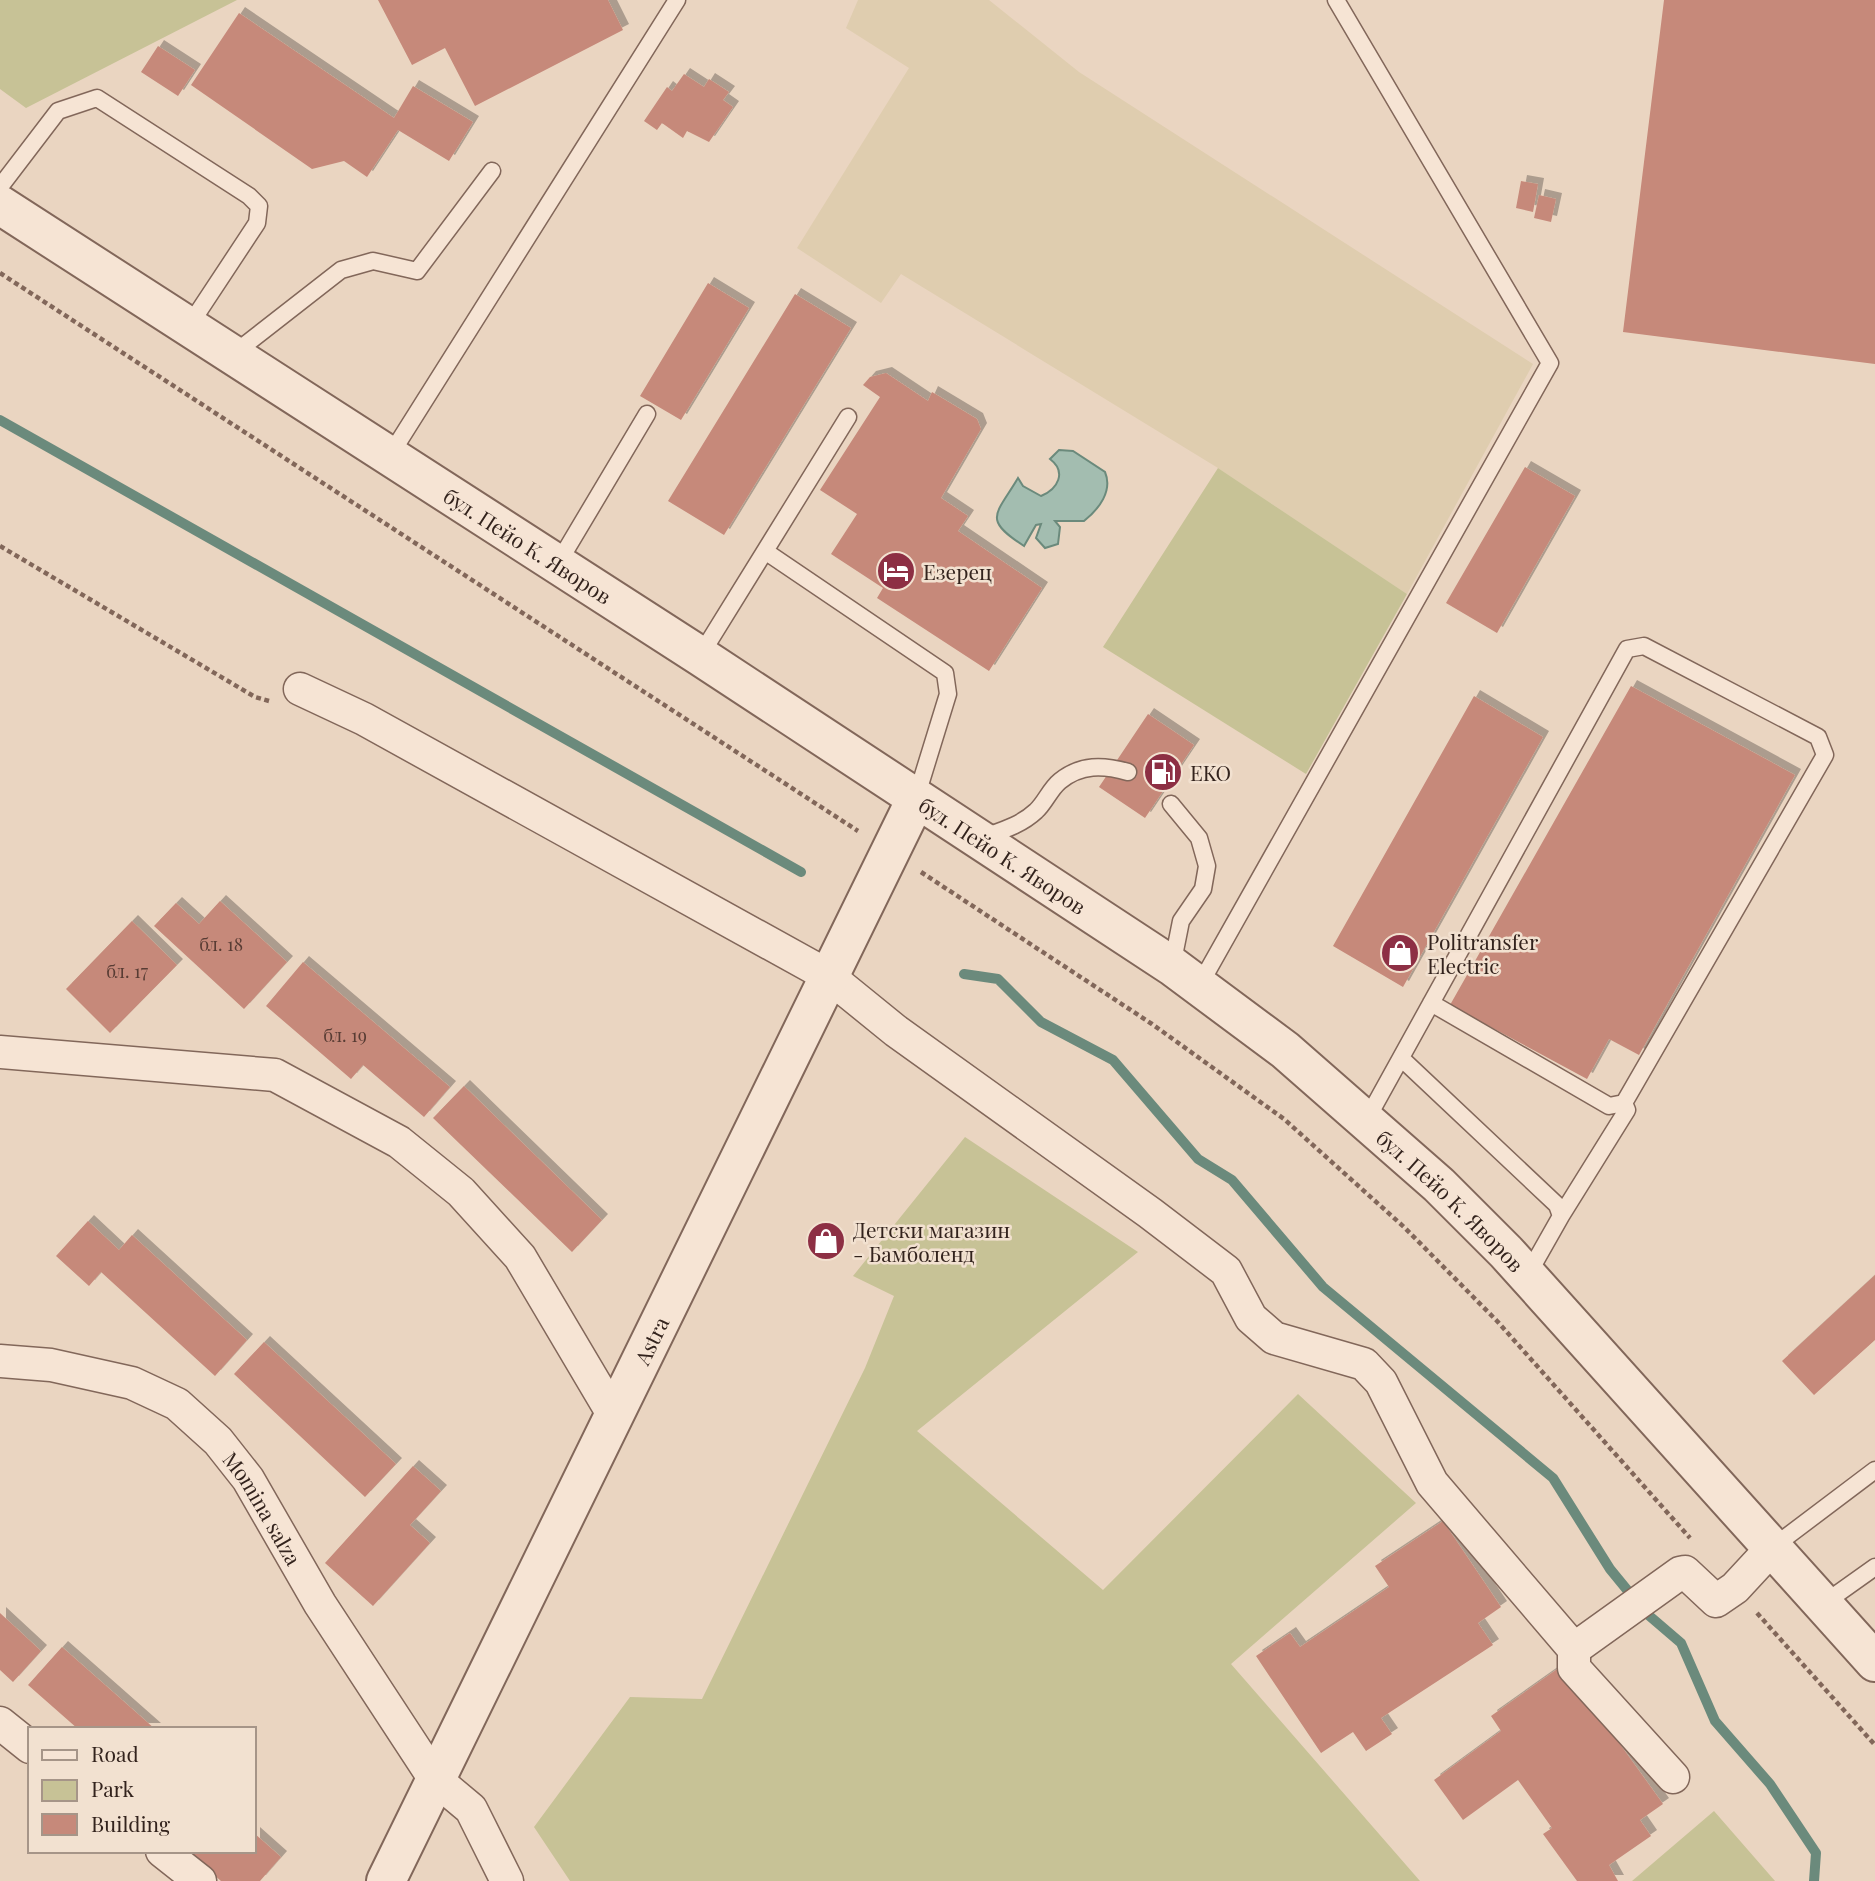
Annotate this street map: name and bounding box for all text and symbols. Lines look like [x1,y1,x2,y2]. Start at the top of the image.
street label: бул. Пейо К. Яворов [439,481,617,610]
hotel icon: Езерец [875,550,917,592]
place label: Езерец [923,557,992,585]
fuel station icon: EKO [1142,751,1184,793]
place label: EKO [1190,758,1231,786]
street label: бул. Пейо К. Яворов [914,790,1092,920]
place label: Politransfer Electric [1427,927,1539,979]
house number: бл. 18 [199,932,243,956]
shop icon: Politransfer Electric [1379,932,1421,974]
house number: бл. 17 [106,959,149,983]
house number: бл. 19 [323,1023,367,1047]
street label: бул. Пейо К. Яворов [1371,1123,1531,1277]
place label: Детски магазин - Бамболенд [853,1215,1010,1267]
shop icon: Детски магазин - Бамболенд [805,1220,847,1262]
street label: Astra [627,1311,675,1370]
street label: Momina salza [217,1445,309,1570]
legend [28,1727,256,1853]
text: Road [91,1739,139,1767]
text: Park [91,1774,135,1802]
text: Building [91,1809,170,1837]

